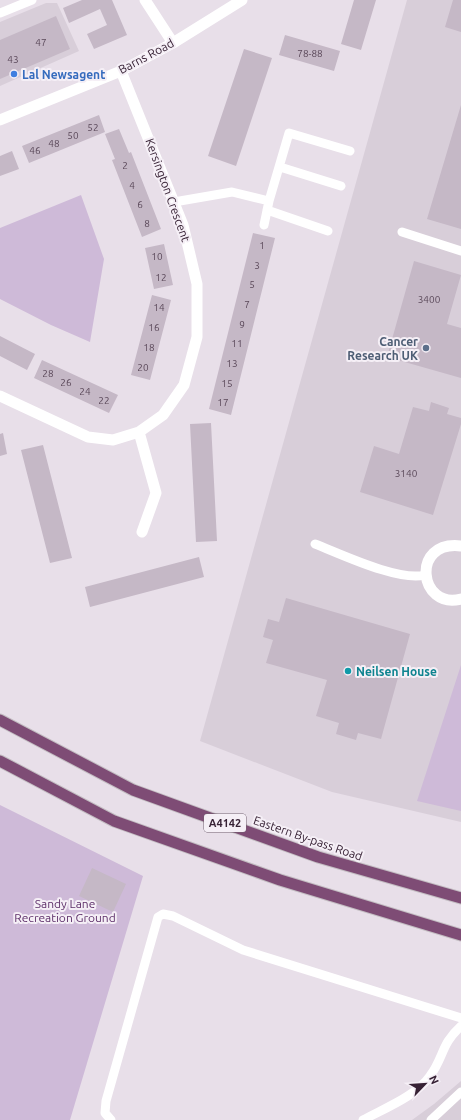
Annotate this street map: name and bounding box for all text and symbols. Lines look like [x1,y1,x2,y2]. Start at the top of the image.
street label: Barns Road [116,36,176,76]
house number: 47 [35,37,47,48]
house number: 78-88 [297,48,323,59]
house number: 43 [7,54,19,65]
place label: Lal Newsagent [22,68,105,81]
marker: Lal Newsagent [9,69,19,79]
house number: 52 [87,122,99,133]
house number: 50 [67,130,79,141]
street label: Kersington Crescent [143,137,193,244]
house number: 48 [48,138,60,149]
house number: 46 [29,145,41,156]
house number: 2 [122,160,128,171]
house number: 4 [129,180,135,191]
house number: 6 [137,199,143,210]
house number: 8 [144,218,150,229]
house number: 1 [259,240,265,251]
house number: 10 [151,251,163,262]
house number: 3 [254,260,260,271]
house number: 12 [155,272,167,283]
house number: 5 [249,279,255,290]
house number: 3400 [418,294,441,305]
house number: 7 [244,299,250,310]
house number: 14 [153,302,165,313]
house number: 9 [239,319,245,330]
house number: 16 [148,322,160,333]
place label: Cancer Research UK [347,335,418,362]
house number: 11 [231,338,243,349]
house number: 18 [143,342,155,353]
marker: Cancer Research UK [421,343,431,353]
house number: 13 [226,358,238,369]
house number: 20 [137,362,149,373]
house number: 28 [42,368,54,379]
house number: 26 [60,377,72,388]
house number: 15 [221,378,233,389]
house number: 24 [79,386,91,397]
house number: 22 [98,395,110,406]
house number: 17 [217,397,229,408]
house number: 3140 [395,468,418,479]
place label: Neilsen House [356,665,437,678]
marker: Neilsen House [343,666,353,676]
street label: Eastern By-pass Road [252,813,364,863]
road number: A4142 [204,814,246,832]
park label: Sandy Lane Recreation Ground [14,897,116,924]
north arrow [405,1064,445,1104]
text: N [427,1074,441,1086]

